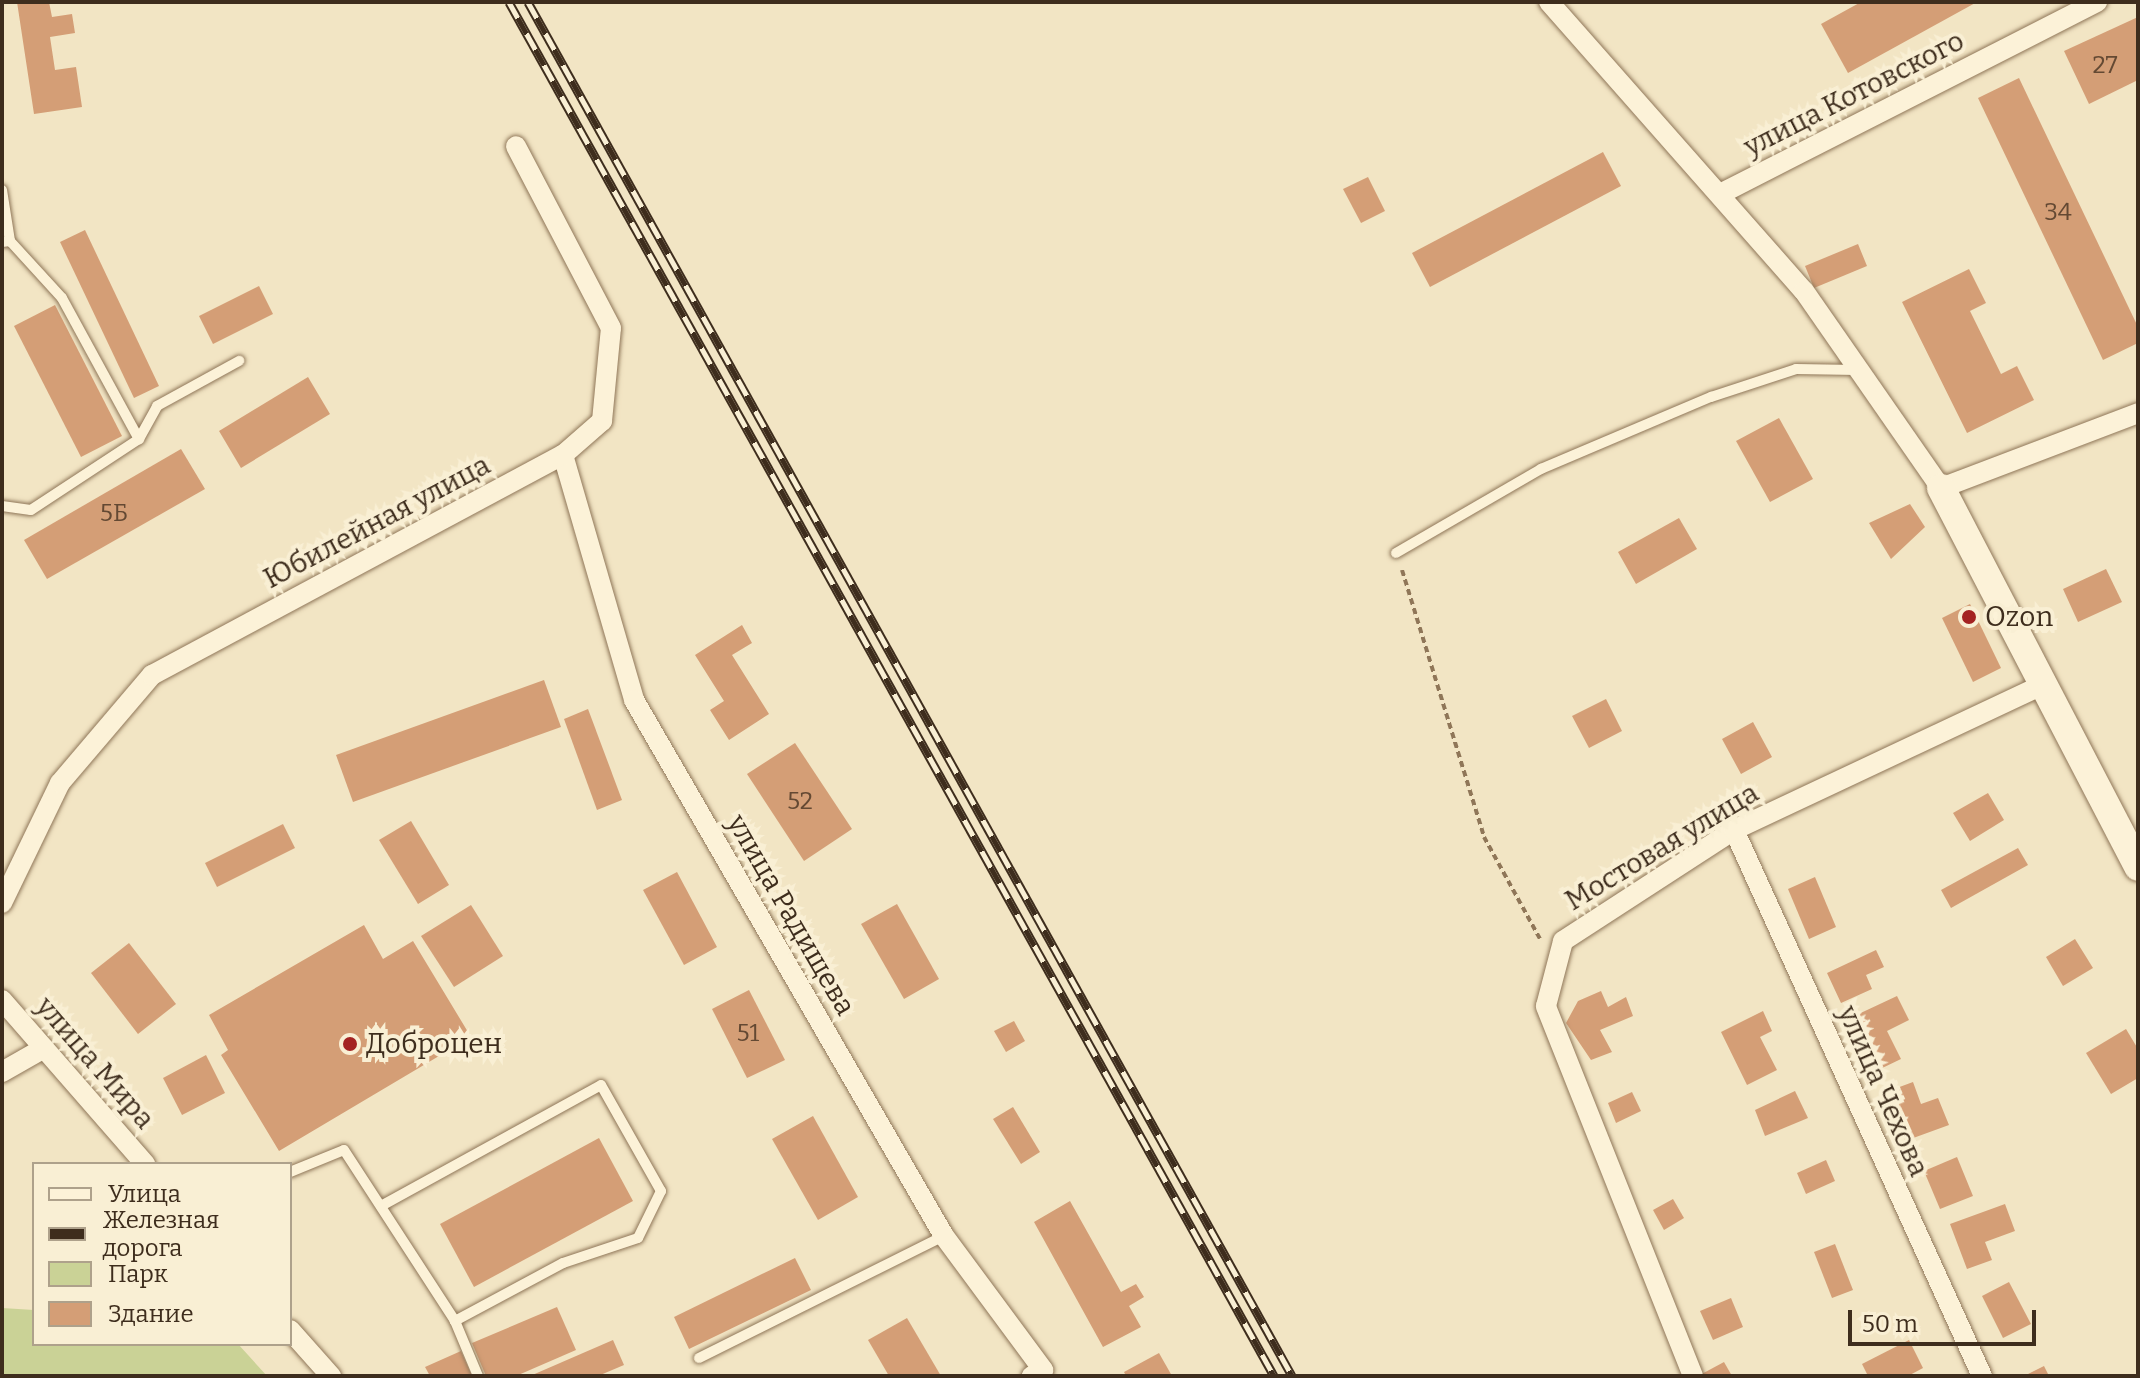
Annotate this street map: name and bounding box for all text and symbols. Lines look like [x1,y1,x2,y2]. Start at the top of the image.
street label: улица Котовского [1738,24,1970,164]
house number: 27 [2093,52,2117,80]
house number: 34 [2044,199,2072,227]
street label: Юбилейная улица [258,448,496,596]
house number: 5Б [100,500,128,528]
place label: Ozon [1985,600,2053,634]
marker: Ozon [1960,608,1978,626]
street label: Мостовая улица [1559,776,1765,918]
house number: 52 [787,788,813,816]
street label: улица Радищева [720,809,862,1021]
street label: улица Мира [29,990,161,1136]
street label: улица Чехова [1830,1000,1936,1182]
house number: 51 [737,1020,759,1048]
place label: Доброцен [366,1027,502,1061]
marker: Доброцен [341,1035,359,1053]
legend [32,1162,292,1346]
text: Улица [108,1180,181,1208]
text: Железная дорога [102,1206,219,1262]
text: Парк [108,1260,168,1288]
scale bar [1852,1294,2040,1344]
text: Здание [108,1300,194,1328]
text: 50 m [1862,1310,1918,1338]

